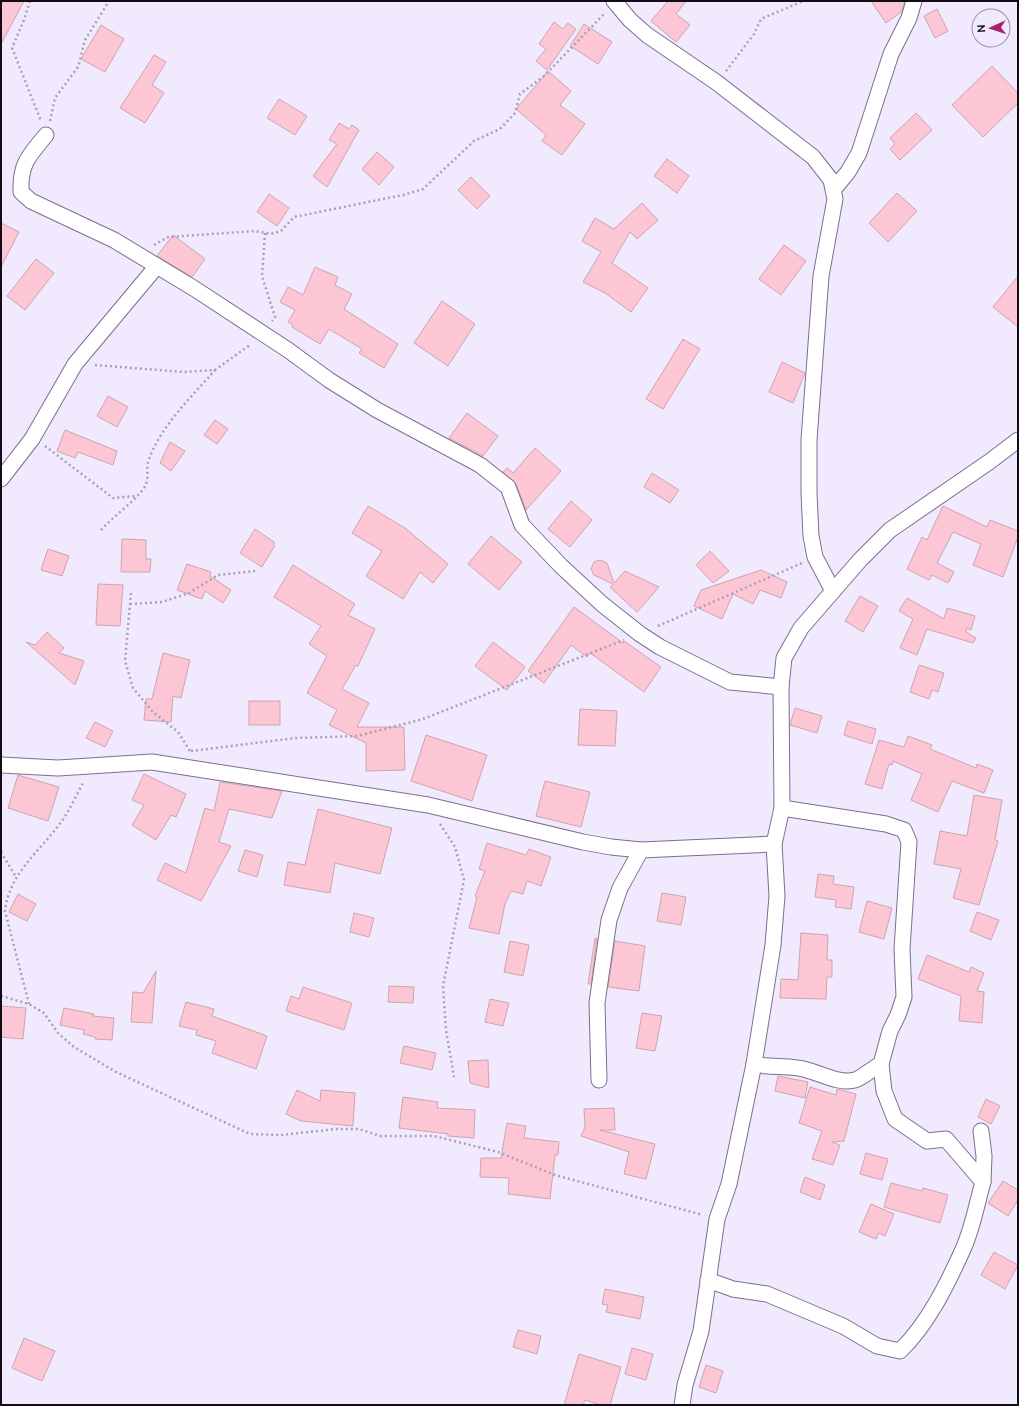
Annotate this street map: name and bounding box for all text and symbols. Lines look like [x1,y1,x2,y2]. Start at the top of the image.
north arrow [971,8,1011,48]
text: N [975,24,987,33]

